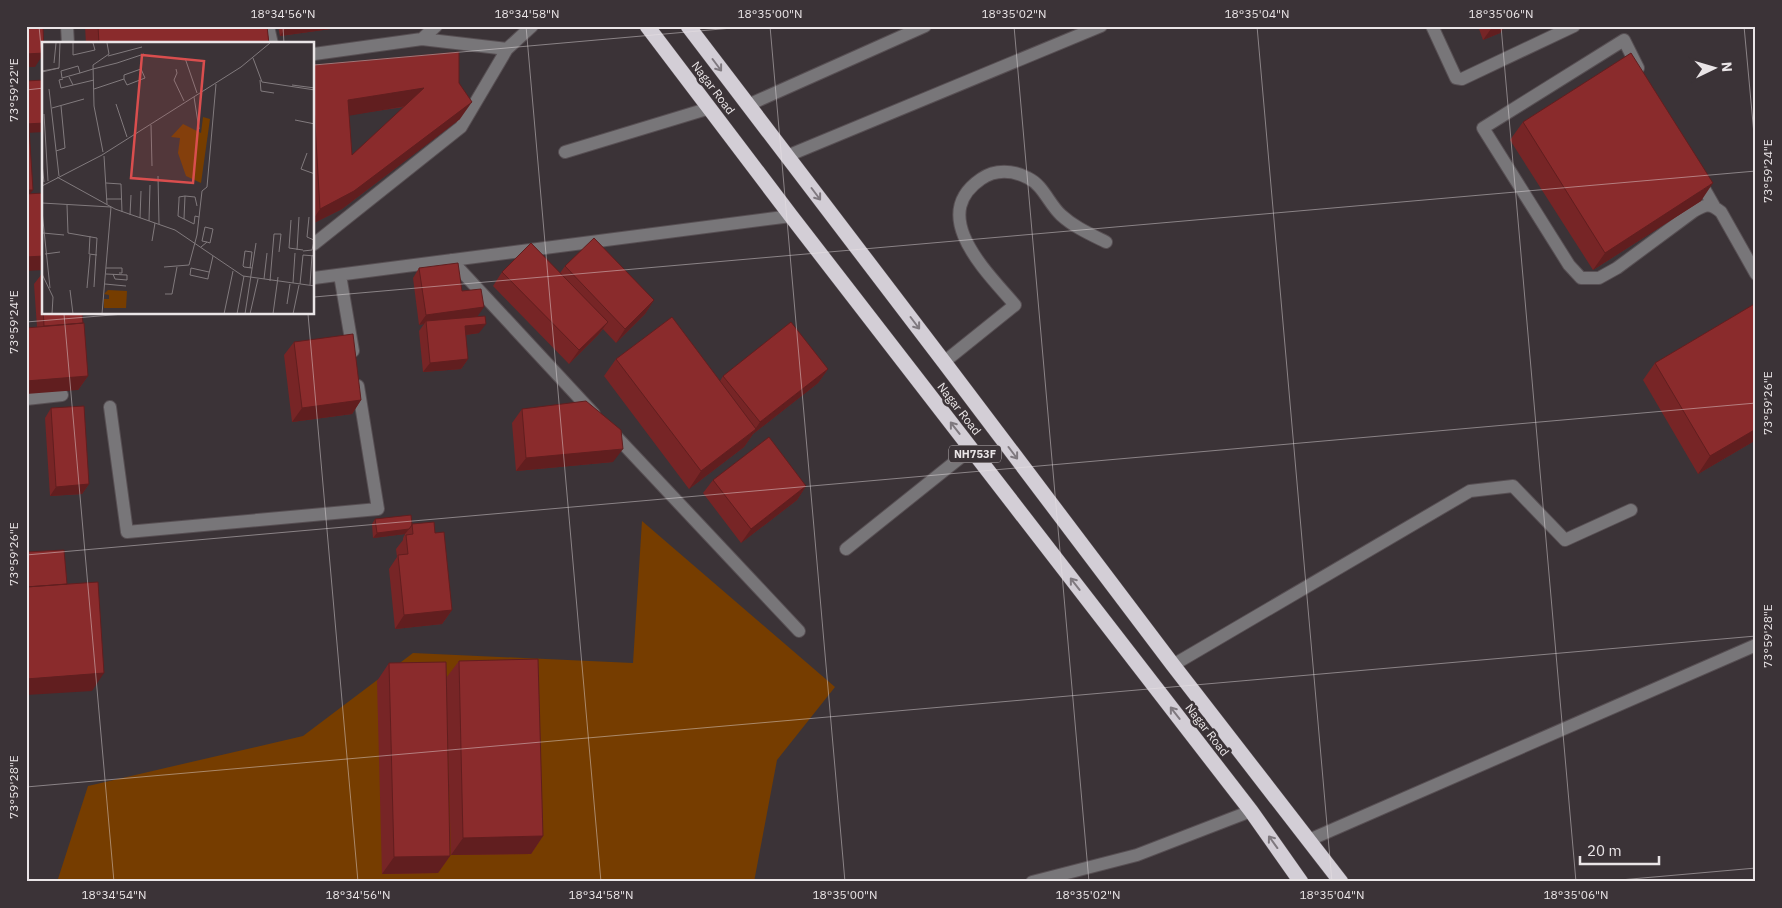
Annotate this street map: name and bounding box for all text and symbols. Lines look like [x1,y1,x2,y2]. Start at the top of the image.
text: 18°34'56"N [250,6,316,21]
text: 18°34'58"N [494,6,560,21]
text: 18°35'00"N [737,6,803,21]
text: 18°35'02"N [981,6,1047,21]
text: 18°35'04"N [1224,6,1290,21]
text: 18°35'06"N [1468,6,1534,21]
inset map [42,42,315,315]
north arrow [1690,42,1740,92]
text: 73°59'22"E [6,58,21,122]
street label: Nagar Road [689,58,738,117]
one-way arrow [712,58,723,71]
text: N [1718,61,1736,73]
text: 73°59'24"E [1760,139,1775,203]
one-way arrow [811,187,821,201]
text: 73°59'24"E [6,290,21,354]
one-way arrow [909,316,920,329]
text: 73°59'26"E [1760,371,1775,435]
street label: Nagar Road [934,379,985,438]
one-way arrow [949,422,960,435]
road number: NH753F [949,446,1001,462]
one-way arrow [1007,446,1018,459]
text: 73°59'26"E [6,522,21,586]
one-way arrow [1070,578,1081,591]
text: 73°59'28"E [1760,604,1775,668]
street label: Nagar Road [1182,700,1233,759]
one-way arrow [1169,707,1180,720]
text: 73°59'28"E [6,755,21,819]
scale bar [1580,833,1658,865]
one-way arrow [1268,835,1278,849]
text: 20 m [1587,841,1622,860]
text: 18°34'54"N [81,887,147,902]
text: 18°34'56"N [325,887,391,902]
text: 18°34'58"N [568,887,634,902]
text: 18°35'00"N [812,887,878,902]
text: 18°35'02"N [1055,887,1121,902]
text: 18°35'04"N [1299,887,1365,902]
text: 18°35'06"N [1543,887,1609,902]

